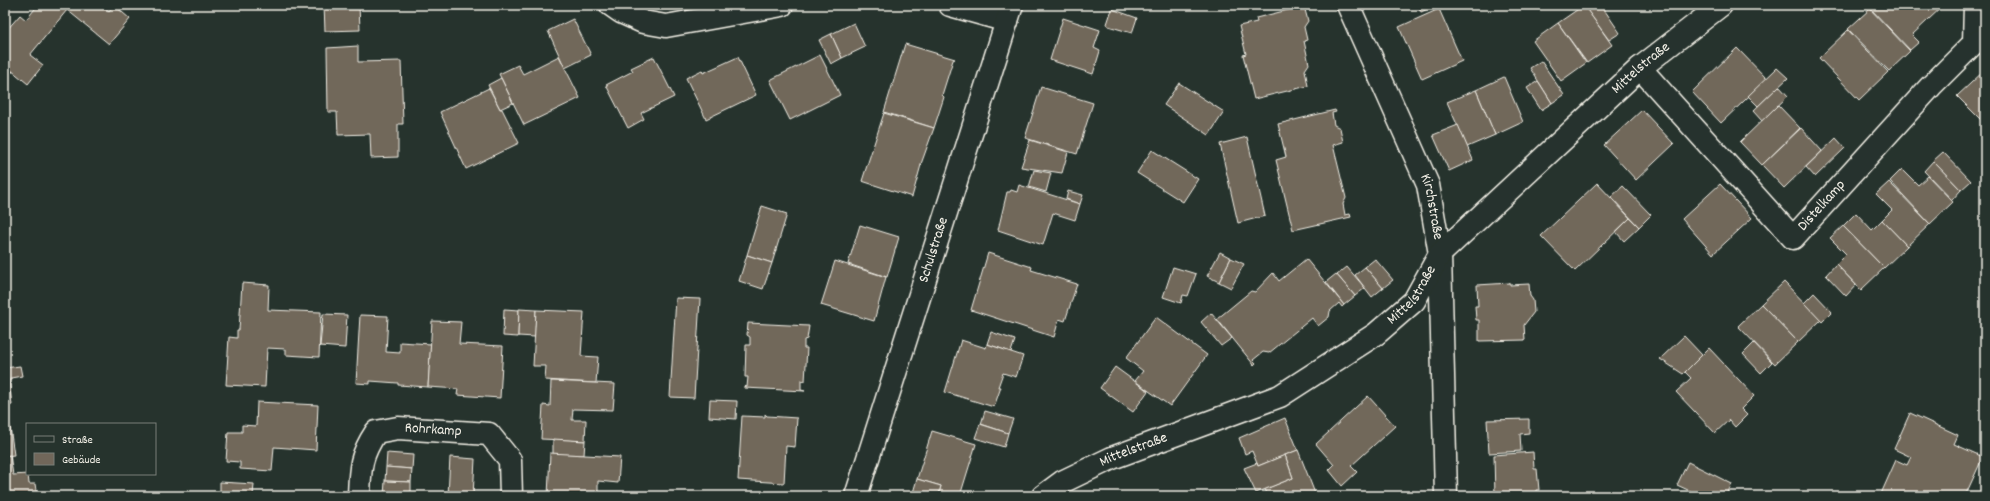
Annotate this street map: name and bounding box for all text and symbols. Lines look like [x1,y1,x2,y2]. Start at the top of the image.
street label: Mittelstraße [1607,37,1675,100]
street label: Kirchstraße [1413,170,1448,242]
street label: Distelkamp [1793,175,1851,237]
street label: Schulstraße [913,214,955,286]
street label: Mittelstraße [1382,261,1443,330]
street label: Rohrkamp [404,417,462,443]
legend [26,423,156,475]
street label: Mittelstraße [1096,427,1171,473]
text: Straße [62,432,93,449]
text: Gebäude [62,452,101,469]

